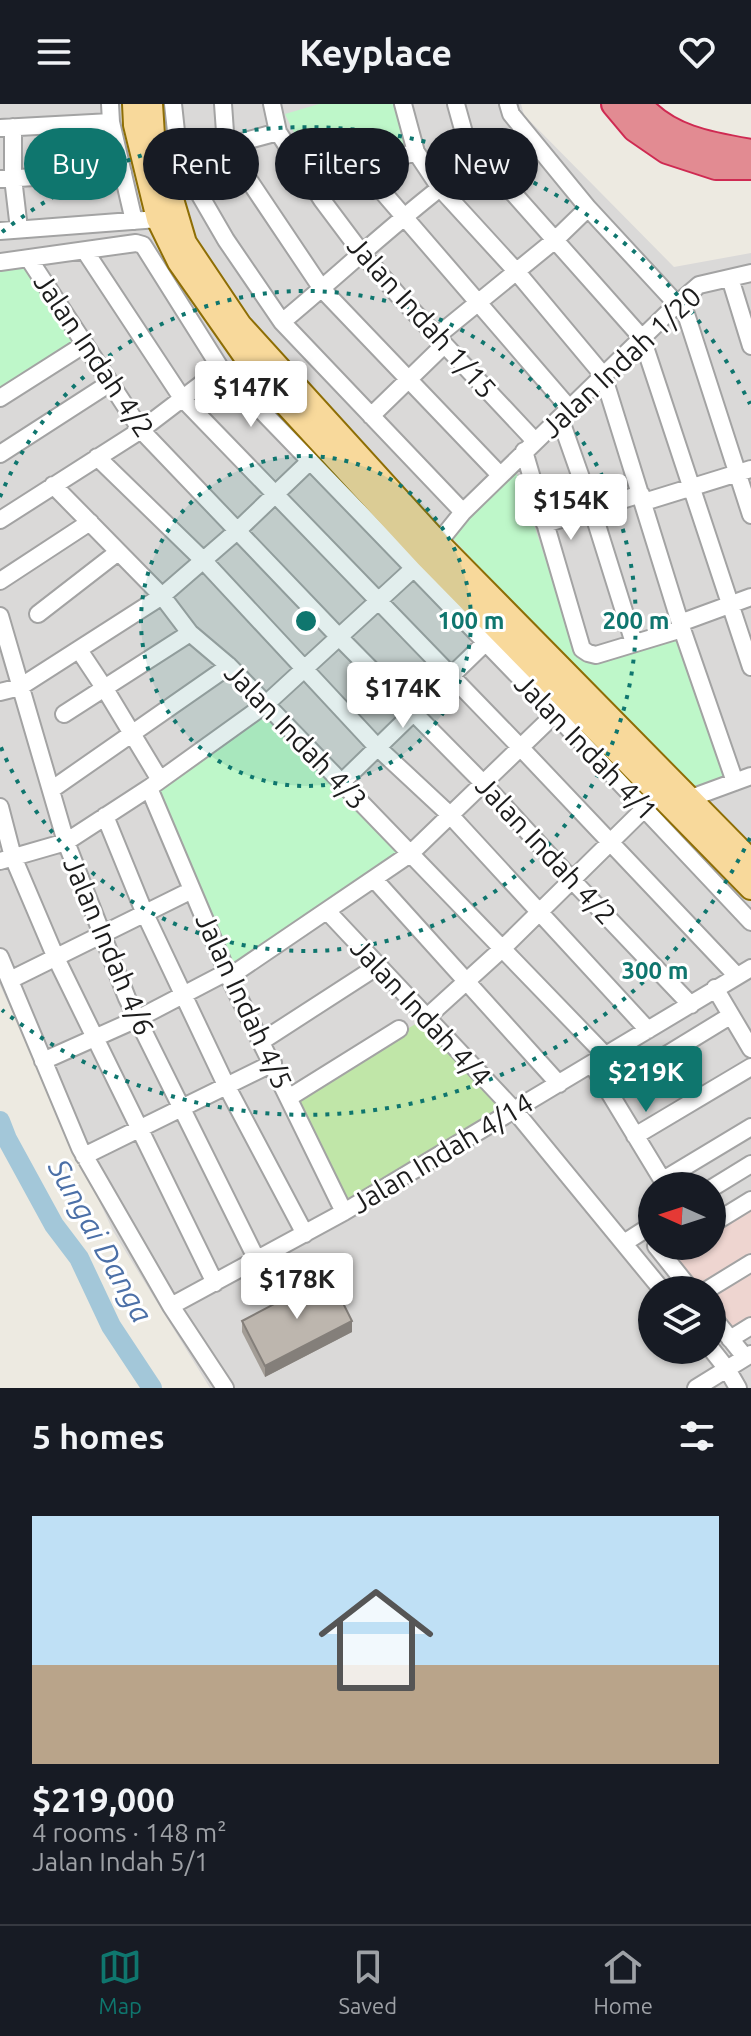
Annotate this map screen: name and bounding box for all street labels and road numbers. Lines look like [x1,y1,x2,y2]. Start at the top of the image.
street label: Jalan Indah 1/15 [342,230,503,404]
street label: Jalan Indah 4/2 [28,267,161,442]
street label: Jalan Indah 1/20 [535,280,707,443]
street label: Jalan Indah 4/3 [219,656,374,815]
street label: Jalan Indah 4/1 [509,667,664,826]
street label: Jalan Indah 4/2 [470,769,623,930]
street label: Jalan Indah 4/6 [58,852,161,1040]
street label: Jalan Indah 4/5 [190,908,299,1094]
street label: Jalan Indah 4/4 [345,931,498,1092]
street label: Jalan Indah 4/14 [345,1086,538,1219]

